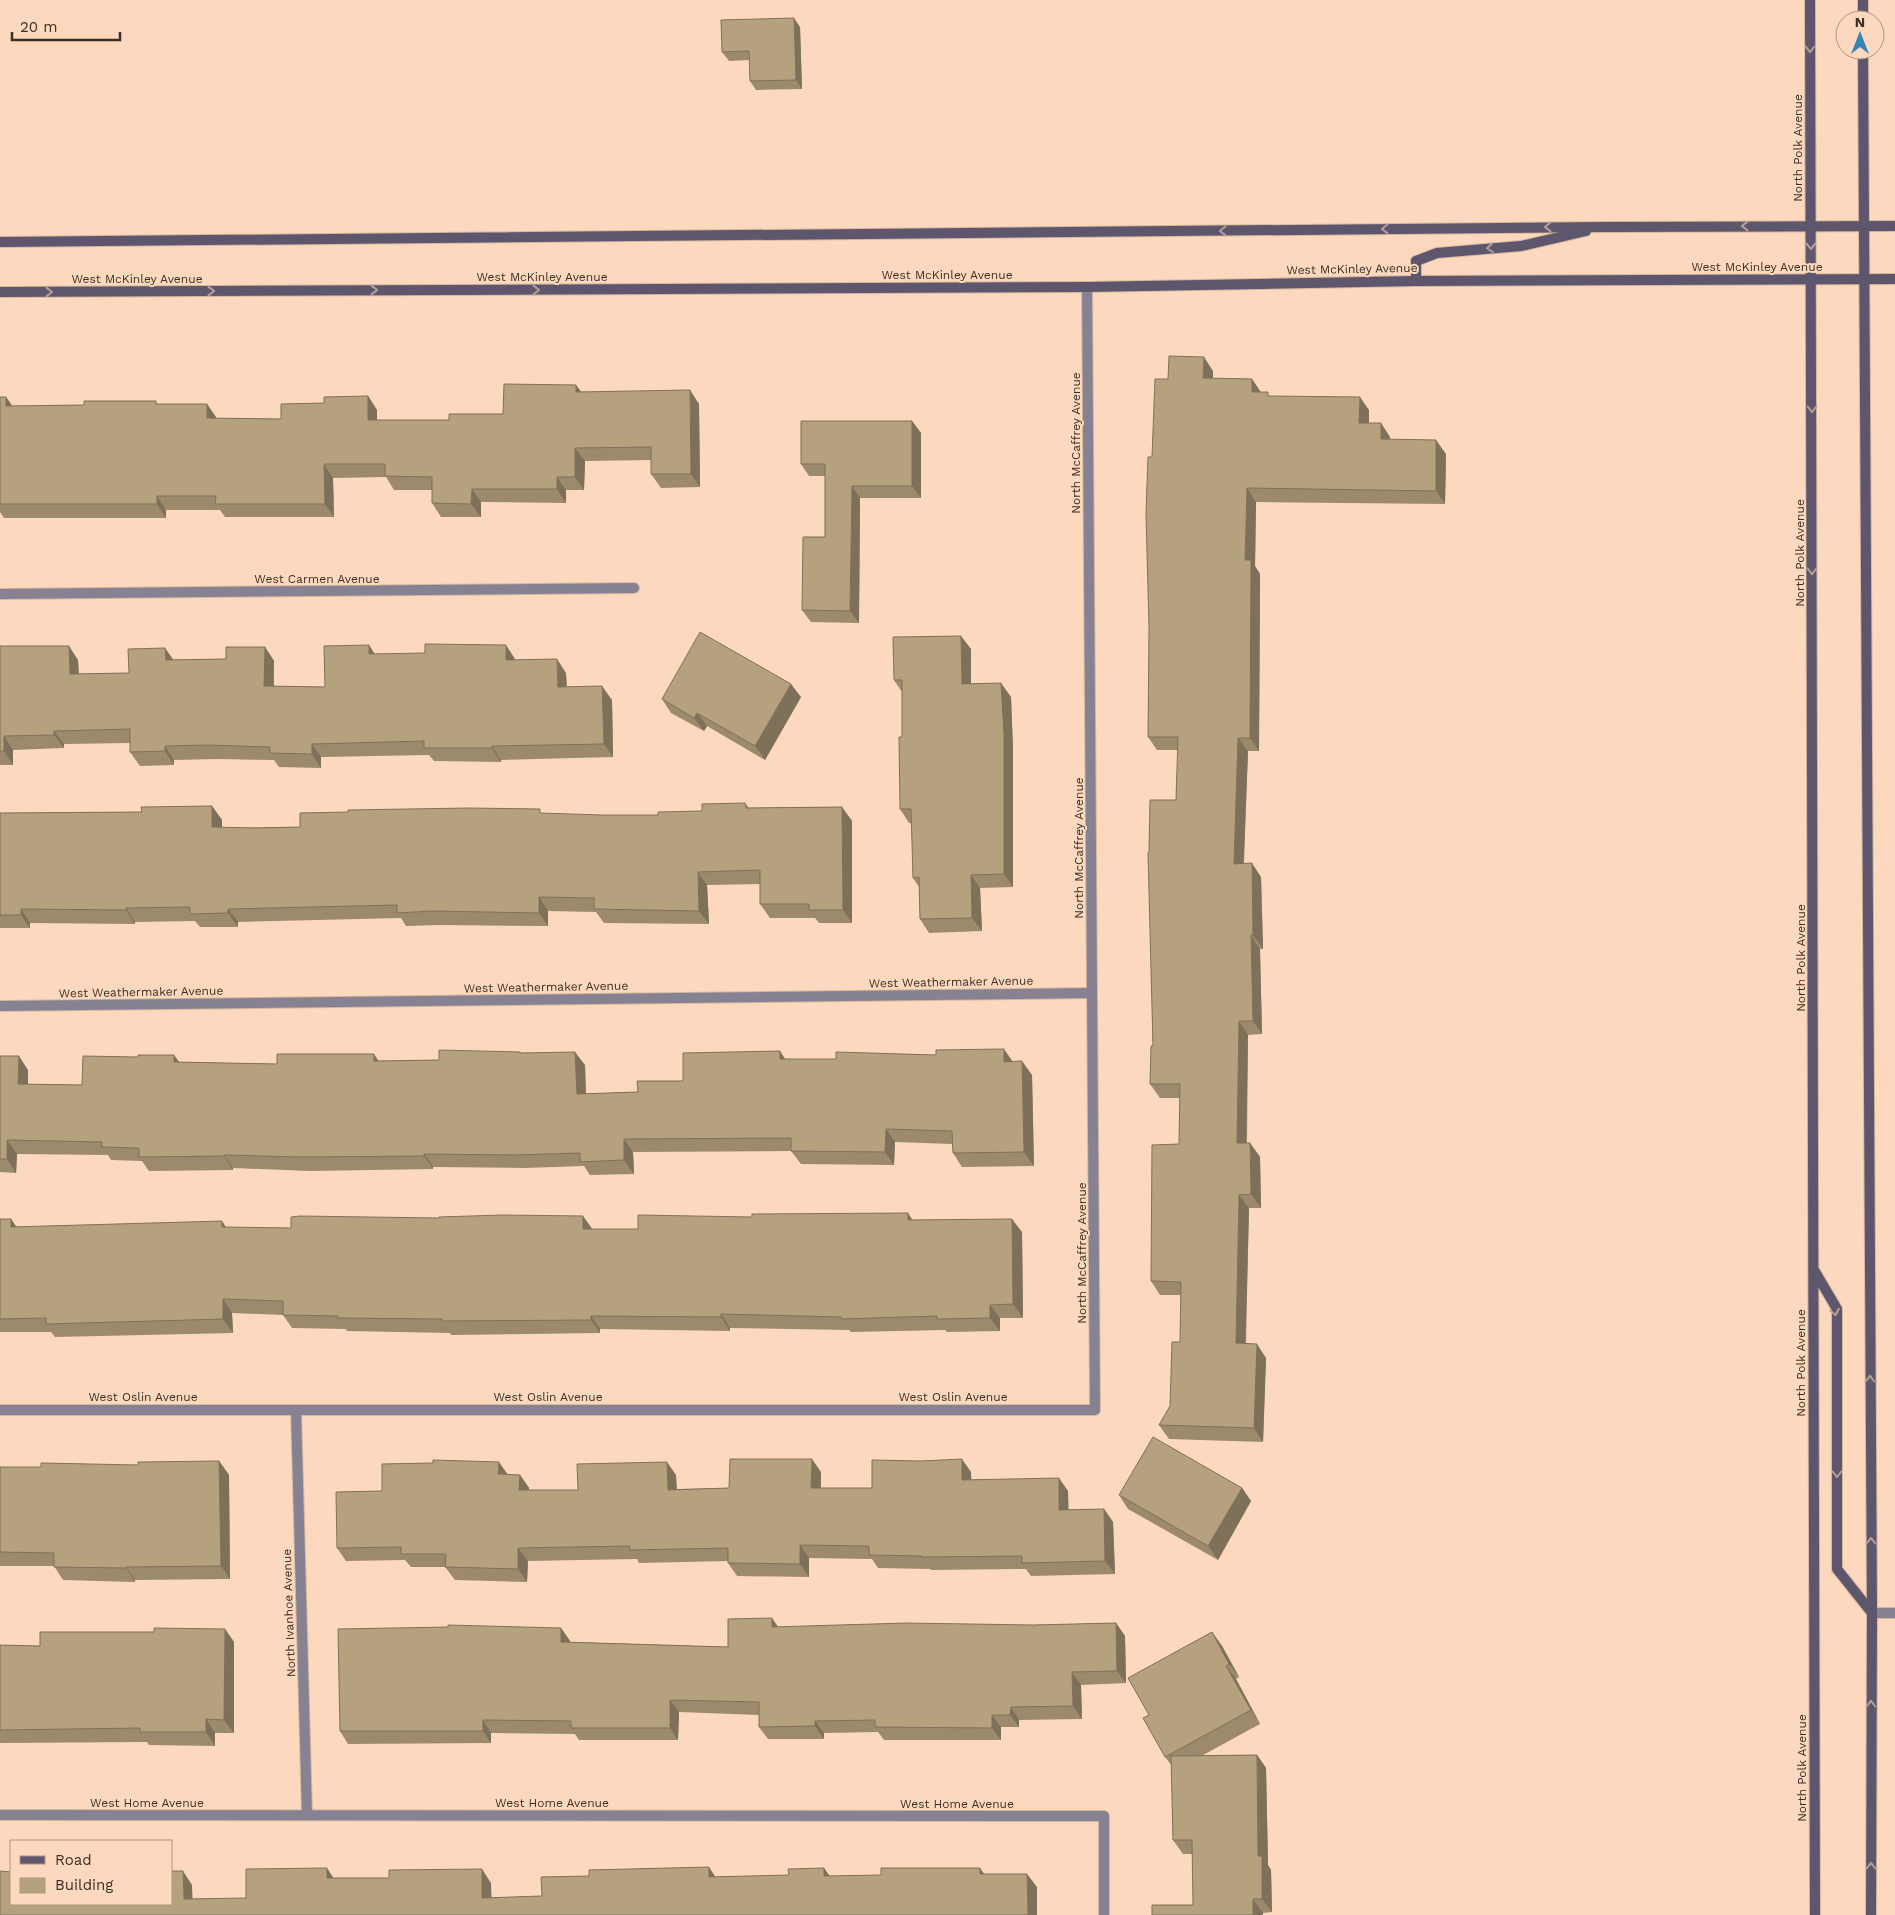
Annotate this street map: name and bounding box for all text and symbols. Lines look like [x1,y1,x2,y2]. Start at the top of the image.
scale bar [12,10,120,42]
north arrow [1835,10,1885,60]
text: N [1855,14,1865,30]
text: 20 m [20,18,58,36]
one-way arrow [1805,45,1815,53]
street label: North Polk Avenue [1791,94,1805,202]
one-way arrow [1741,221,1748,231]
one-way arrow [1543,222,1551,232]
one-way arrow [1381,224,1388,234]
one-way arrow [1218,226,1226,236]
one-way arrow [1485,242,1493,253]
one-way arrow [1806,242,1817,250]
street label: West McKinley Avenue [1691,260,1823,274]
street label: West McKinley Avenue [1286,261,1418,277]
street label: West McKinley Avenue [881,268,1013,282]
street label: West McKinley Avenue [476,270,608,284]
street label: West McKinley Avenue [71,272,203,286]
one-way arrow [532,284,540,295]
one-way arrow [370,285,378,295]
one-way arrow [208,286,215,296]
one-way arrow [45,287,53,297]
street label: North McCaffrey Avenue [1069,372,1083,514]
one-way arrow [1807,405,1817,413]
street label: North Polk Avenue [1793,499,1807,607]
one-way arrow [1807,568,1817,575]
street label: West Carmen Avenue [254,572,380,586]
street label: North McCaffrey Avenue [1072,777,1086,919]
street label: North Polk Avenue [1794,904,1808,1012]
street label: West Weathermaker Avenue [869,974,1033,990]
street label: West Weathermaker Avenue [464,979,628,995]
street label: West Weathermaker Avenue [59,984,223,1000]
street label: North McCaffrey Avenue [1075,1182,1089,1324]
one-way arrow [1829,1308,1840,1316]
street label: North Polk Avenue [1794,1309,1808,1417]
one-way arrow [1865,1375,1875,1382]
street label: West Oslin Avenue [88,1390,198,1404]
street label: West Oslin Avenue [493,1390,603,1404]
street label: West Oslin Avenue [898,1390,1008,1404]
one-way arrow [1832,1470,1842,1478]
one-way arrow [1866,1537,1876,1545]
street label: North Ivanhoe Avenue [280,1548,298,1677]
one-way arrow [1866,1700,1876,1708]
street label: North Polk Avenue [1795,1714,1809,1822]
street label: West Home Avenue [90,1796,204,1810]
street label: West Home Avenue [495,1796,609,1810]
street label: West Home Avenue [900,1797,1014,1811]
legend [10,1840,172,1905]
text: Road [55,1851,92,1869]
one-way arrow [1866,1862,1876,1870]
text: Building [55,1876,113,1894]

